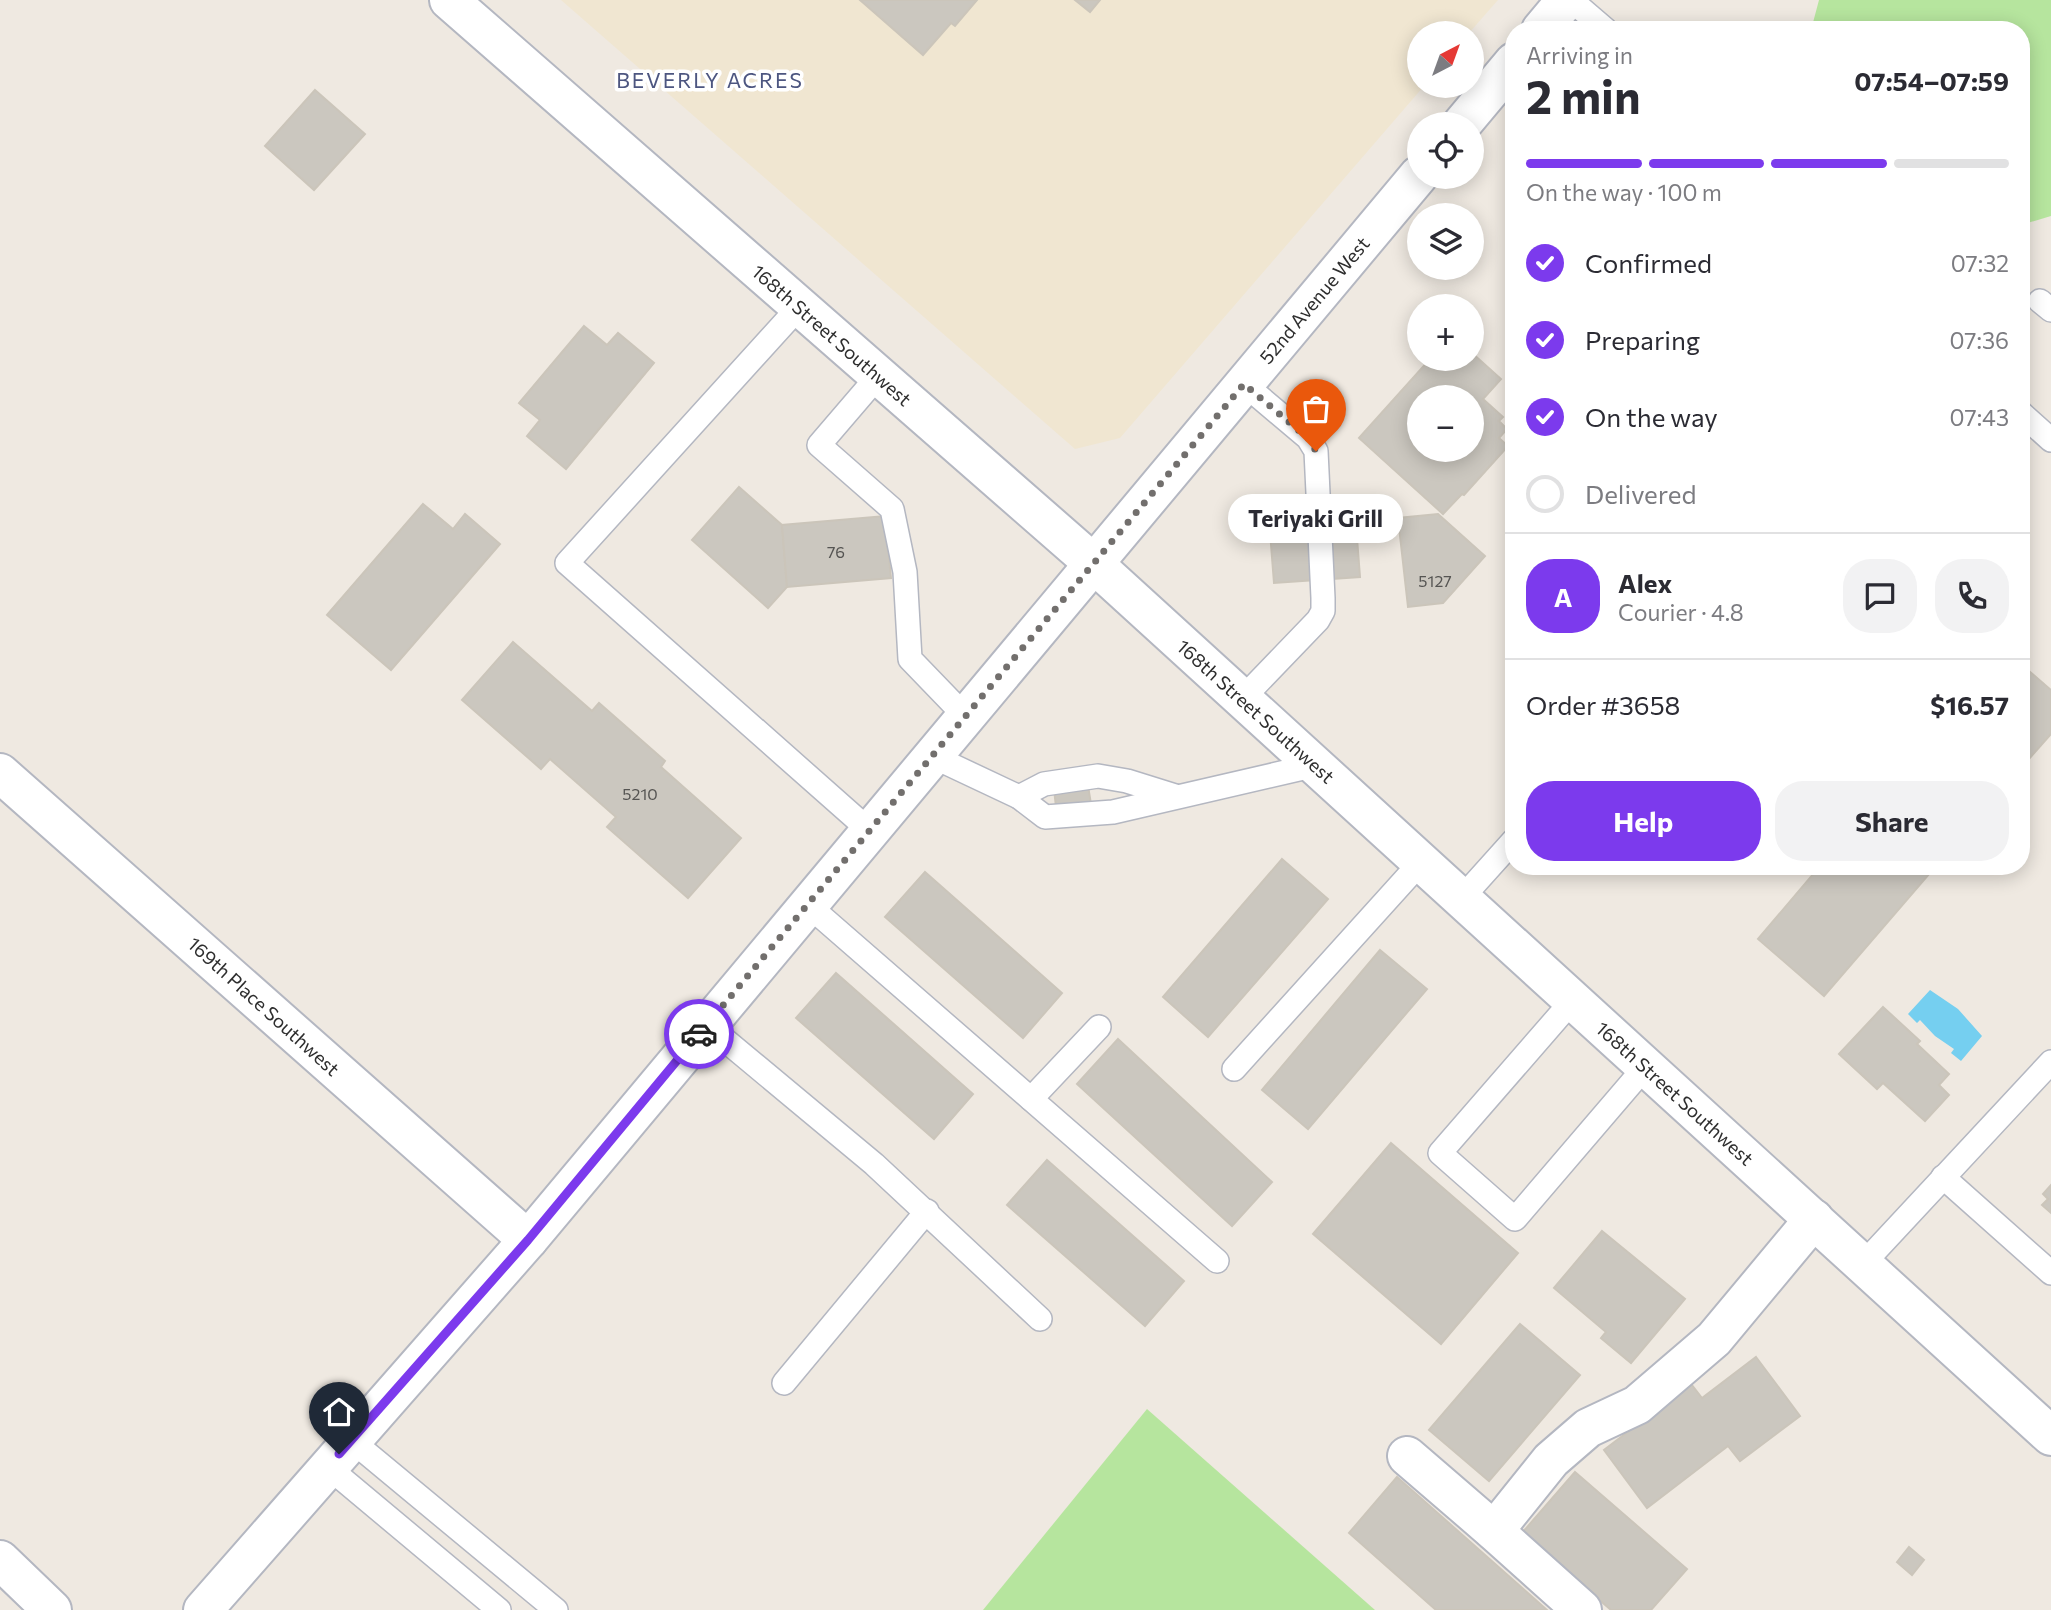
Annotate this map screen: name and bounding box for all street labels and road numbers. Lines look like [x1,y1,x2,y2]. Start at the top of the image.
street label: 52nd Avenue West [1254,232,1374,368]
street label: 168th Street Southwest [748,260,917,411]
street label: 168th Street Southwest [1173,634,1340,788]
street label: 169th Place Southwest [184,932,345,1080]
street label: 168th Street Southwest [1592,1016,1759,1170]

